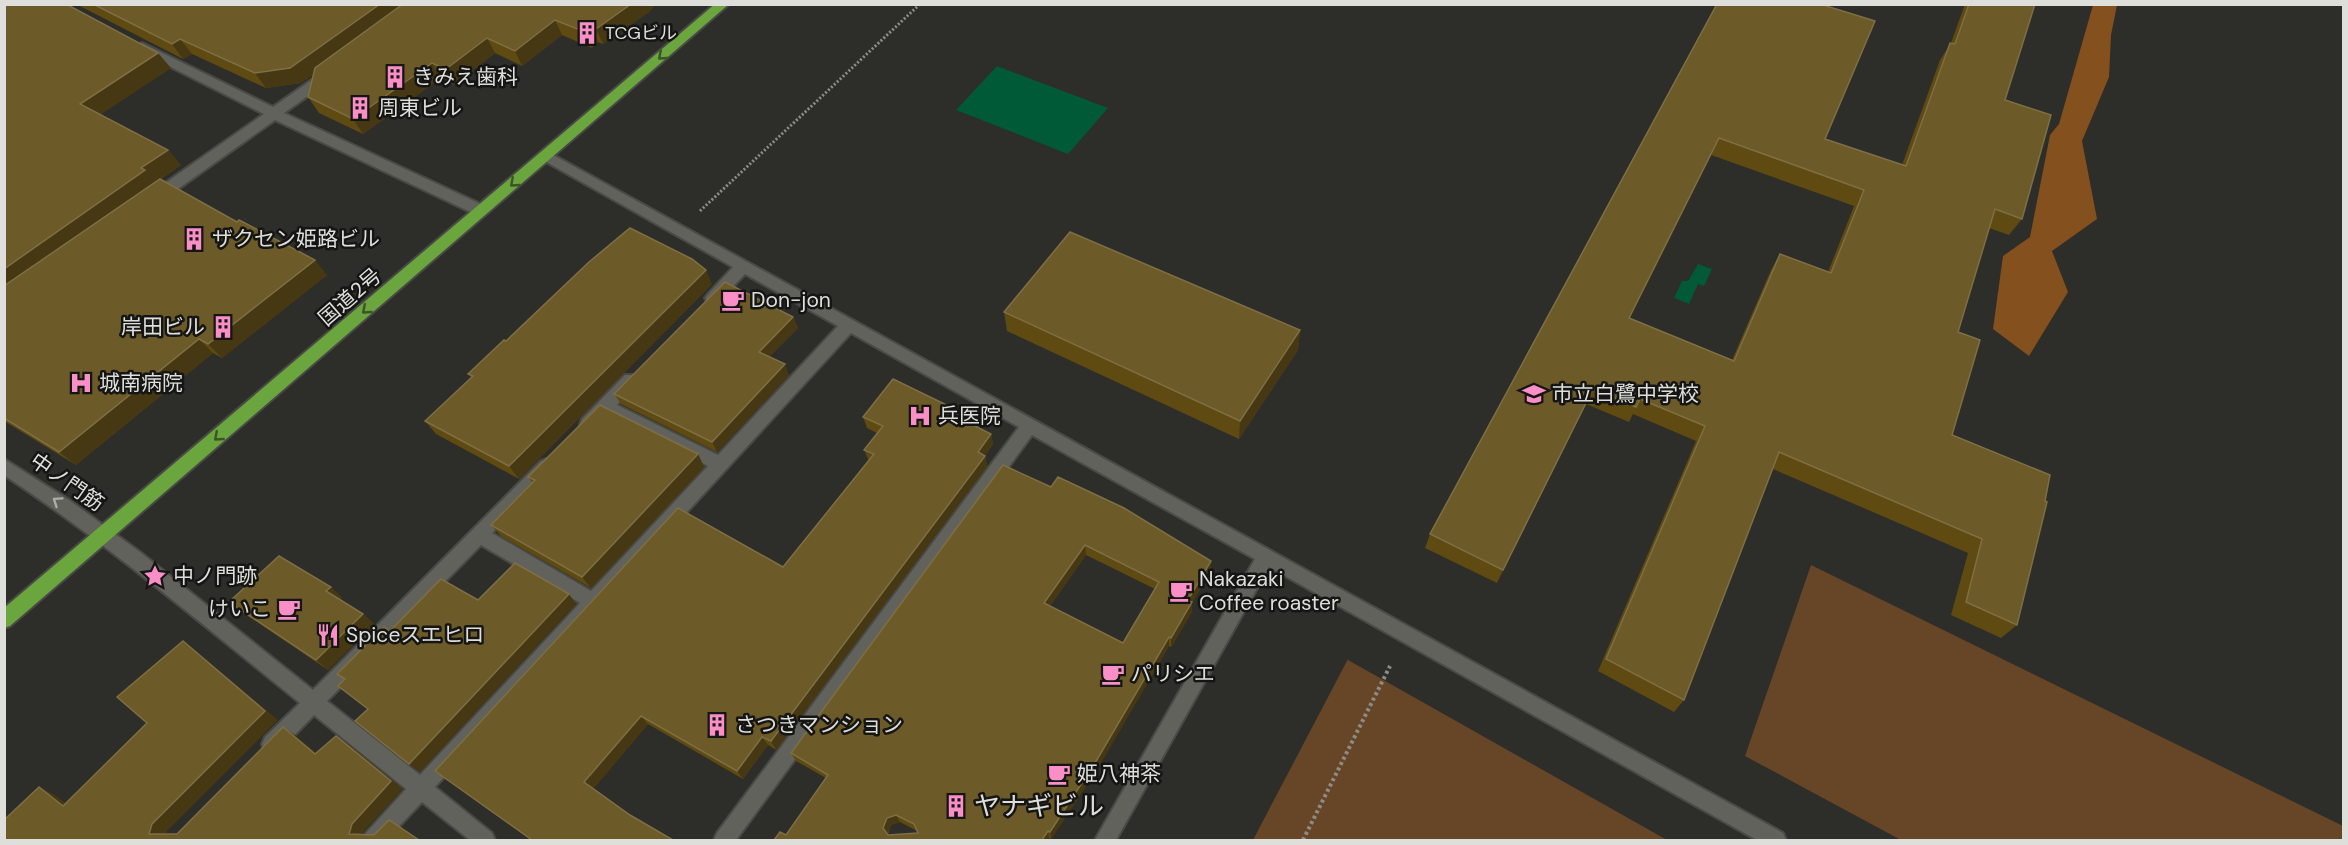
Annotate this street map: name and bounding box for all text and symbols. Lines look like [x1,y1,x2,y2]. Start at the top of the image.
building icon: TCGビル [574,20,600,46]
place label: TCGビル [605,21,677,45]
one-way arrow [658,49,669,60]
place label: きみえ歯科 [413,63,518,91]
building icon: きみえ歯科 [382,64,408,90]
place label: 周東ビル [378,94,462,122]
building icon: 周東ビル [347,95,373,121]
one-way arrow [510,176,521,187]
place label: ザクセン姫路ビル [212,225,380,253]
building icon: ザクセン姫路ビル [181,226,207,252]
street label: 国道2号 [312,262,388,332]
place label: Don-jon [751,286,831,314]
cafe icon: Don-jon [720,287,746,313]
one-way arrow [362,303,373,314]
place label: 岸田ビル [121,313,205,341]
building icon: 岸田ビル [210,314,236,340]
place label: 城南病院 [99,369,183,397]
hospital icon: 城南病院 [68,370,94,396]
place label: 市立白鷺中学校 [1552,380,1699,408]
school or university icon: 市立白鷺中学校 [1521,381,1547,407]
place label: 兵医院 [938,402,1001,430]
hospital icon: 兵医院 [907,403,933,429]
one-way arrow [214,430,225,441]
street label: 中ノ門筋 [25,446,109,518]
one-way arrow [52,497,63,508]
place label: 中ノ門跡 [173,562,257,590]
place icon: 中ノ門跡 [142,563,168,589]
place label: Nakazaki Coffee roaster [1199,565,1339,617]
cafe icon: Nakazaki Coffee roaster [1168,578,1194,604]
place label: けいこ [208,595,271,623]
cafe icon: けいこ [276,596,302,622]
place label: Spiceスエヒロ [346,621,484,649]
restaurant icon: Spiceスエヒロ [315,622,341,648]
place label: パリシエ [1131,660,1215,688]
cafe icon: パリシエ [1100,661,1126,687]
place label: さつきマンション [735,711,903,739]
building icon: さつきマンション [704,712,730,738]
place label: 姫八神茶 [1077,760,1161,788]
cafe icon: 姫八神茶 [1046,761,1072,787]
place label: ヤナギビル [974,789,1104,823]
building icon: ヤナギビル [943,793,969,819]

